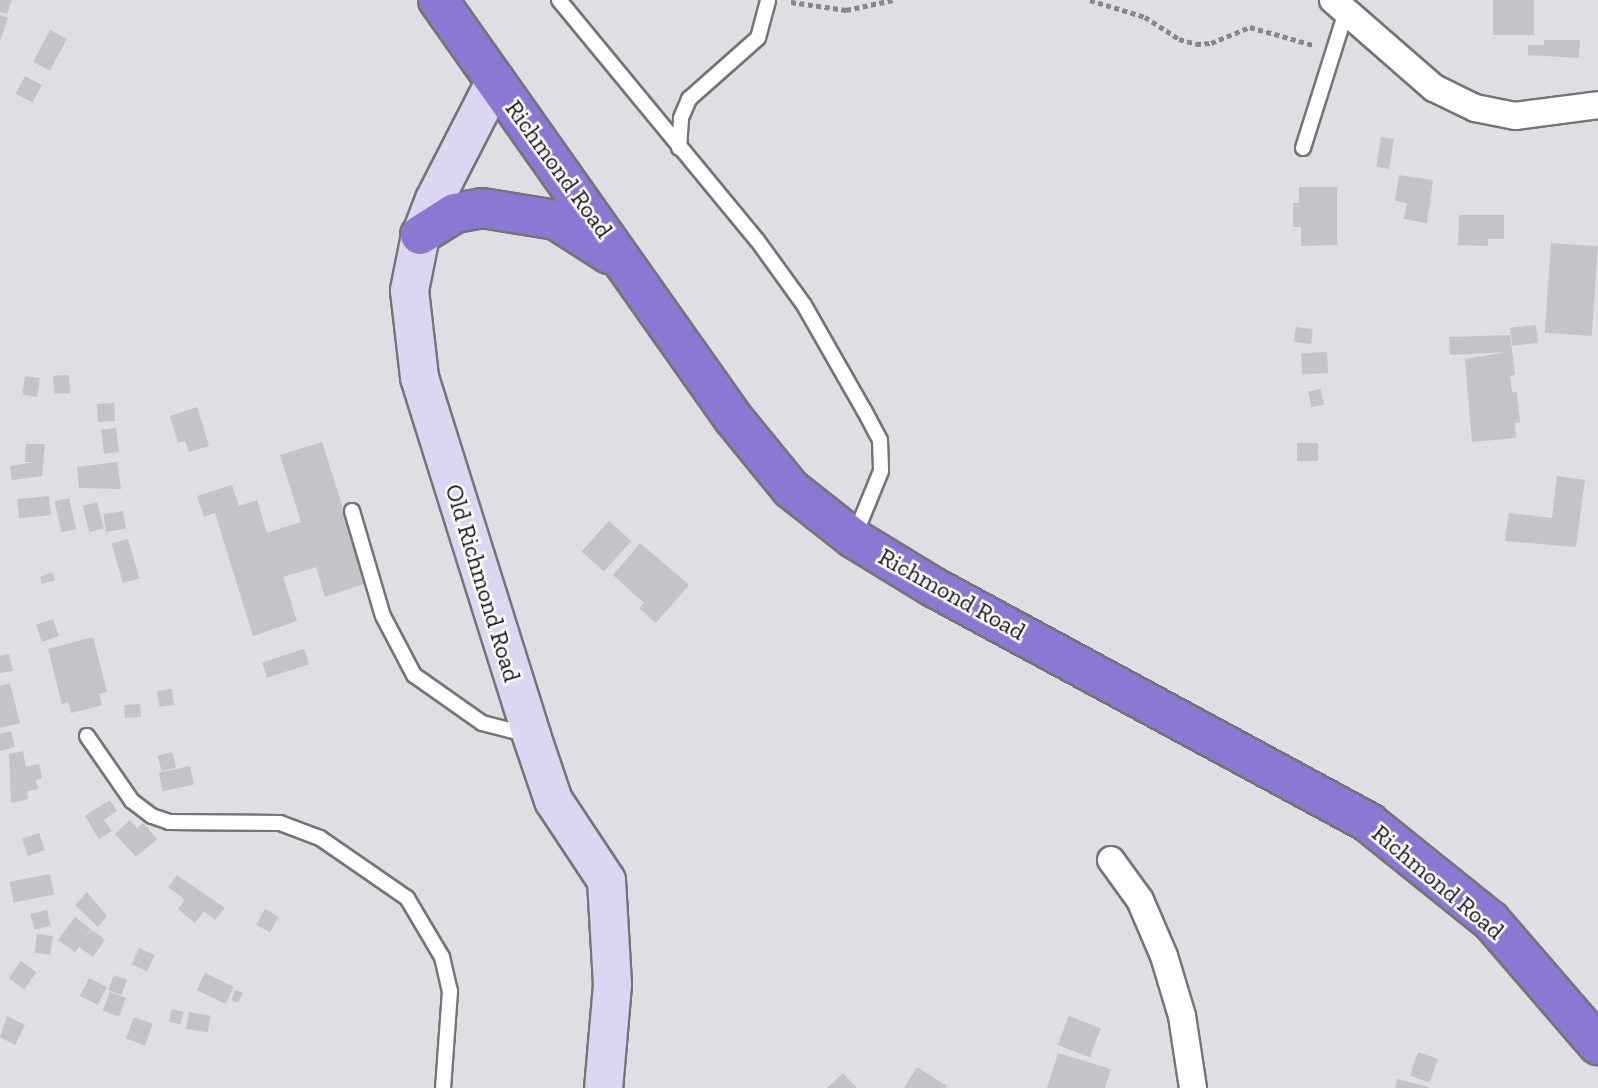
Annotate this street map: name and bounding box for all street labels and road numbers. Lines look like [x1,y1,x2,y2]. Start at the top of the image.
street label: Richmond Road [499,95,619,243]
street label: Old Richmond Road [439,481,527,685]
street label: Richmond Road [874,542,1030,646]
street label: Richmond Road [1366,819,1510,945]

